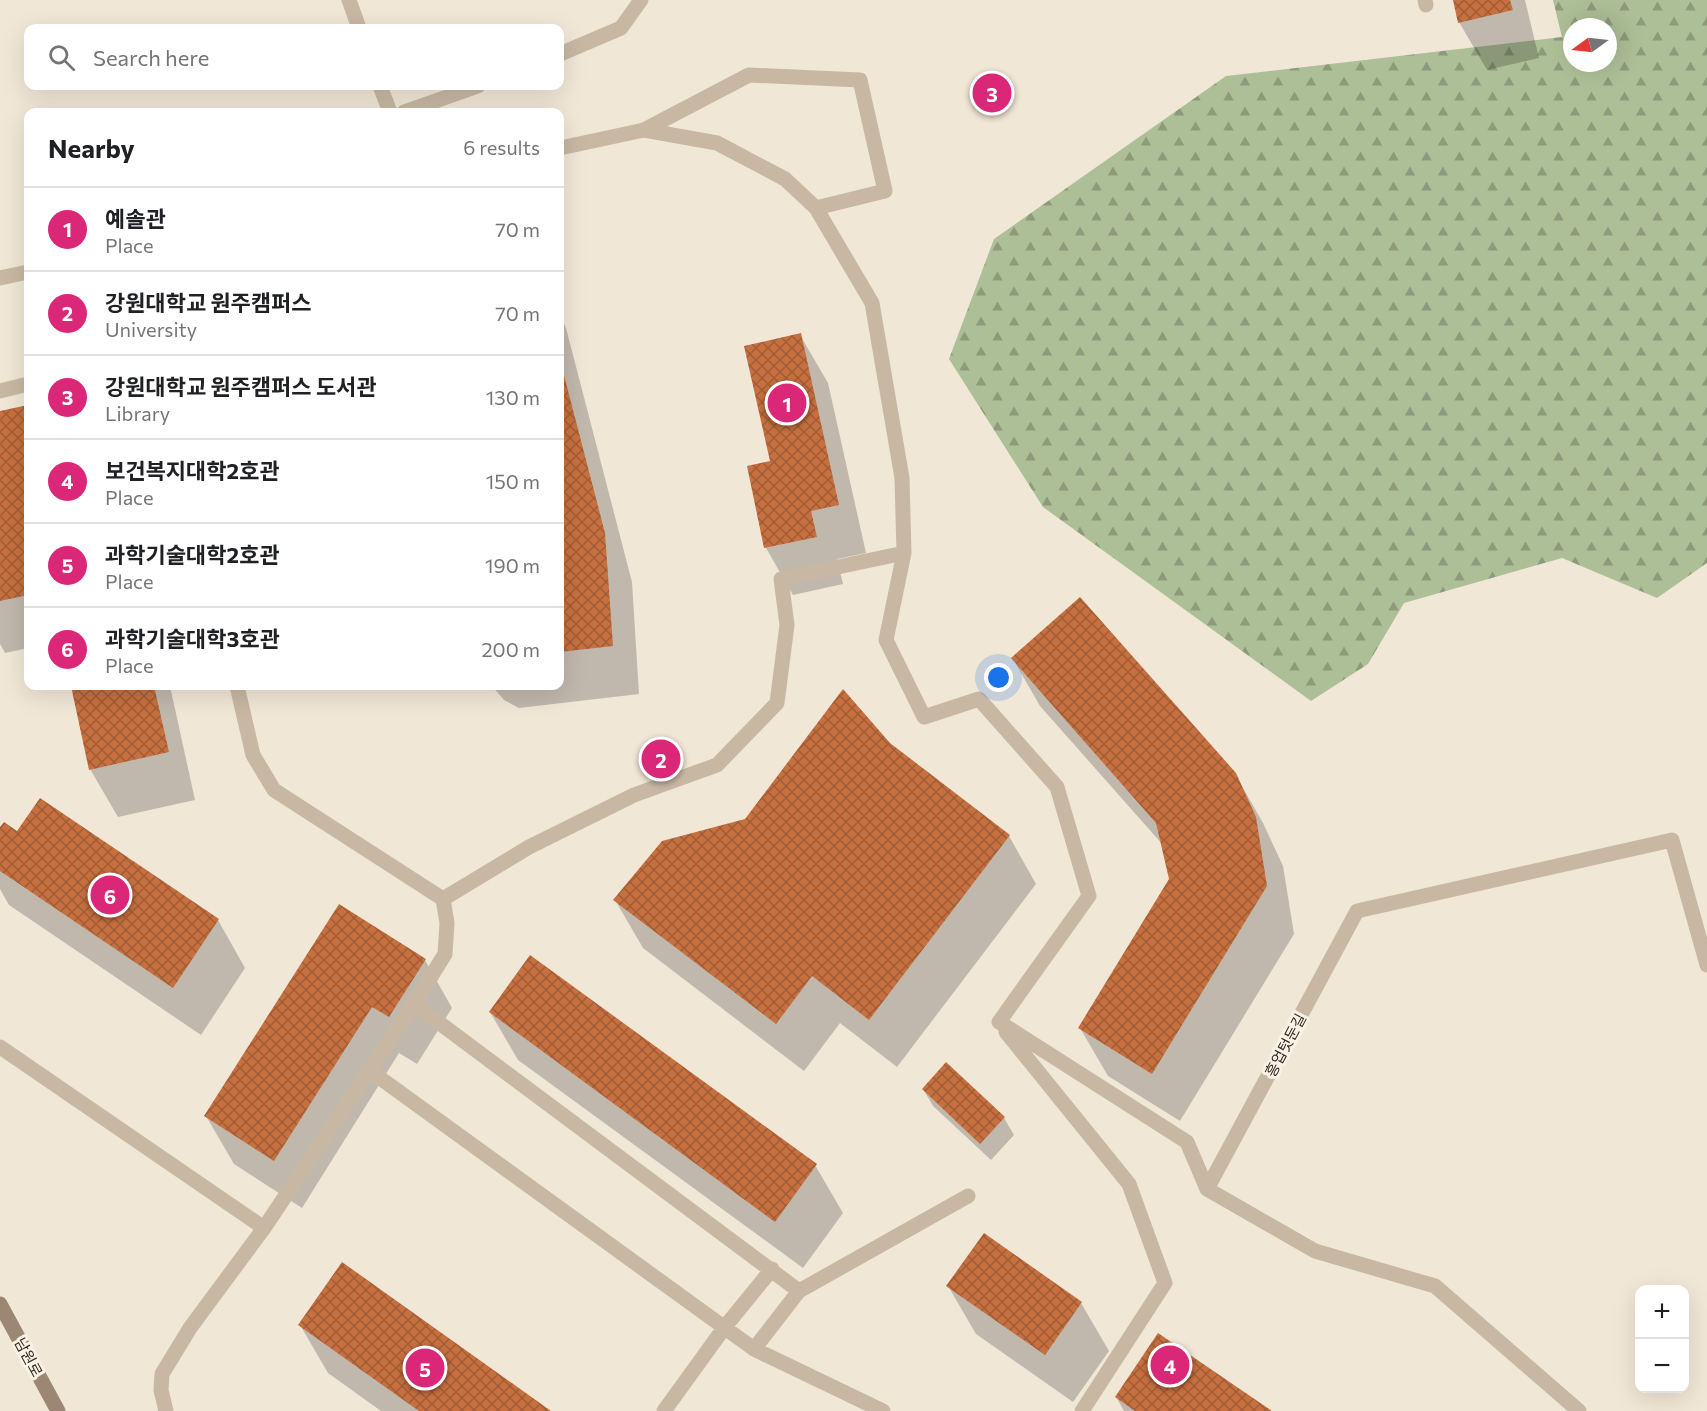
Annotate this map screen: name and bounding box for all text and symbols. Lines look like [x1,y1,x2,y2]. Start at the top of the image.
north arrow [1563,18,1617,72]
search box [24,24,564,90]
icon: search [45,41,78,74]
text: Search here [93,44,209,71]
pin: 3 [972,70,1012,116]
text: Nearby [48,132,135,163]
text: 6 results [463,135,540,159]
text: 예솔관 [105,205,166,232]
text: 1 [63,217,72,241]
text: 70 m [495,217,540,241]
text: Place [105,233,154,257]
text: 강원대학교 원주캠퍼스 [105,289,312,316]
text: 2 [62,301,73,325]
text: 70 m [495,301,540,325]
text: University [105,317,197,341]
text: 강원대학교 원주캠퍼스 도서관 [105,373,377,400]
pin: 1 [768,380,806,426]
text: 3 [62,385,73,409]
text: 130 m [486,385,540,409]
text: Library [105,401,170,425]
text: 보건복지대학2호관 [105,457,279,484]
text: 4 [61,469,74,493]
text: 150 m [486,469,540,493]
text: Place [105,485,154,509]
text: 과학기술대학2호관 [105,541,279,568]
text: 5 [62,553,73,577]
text: 190 m [485,553,540,577]
text: Place [105,569,154,593]
text: 과학기술대학3호관 [105,625,280,652]
text: 6 [61,637,74,661]
text: 200 m [482,637,540,661]
text: Place [105,653,154,677]
your location [984,663,1013,692]
pin: 2 [642,736,680,782]
pin: 6 [90,872,130,918]
street label: 흥업텃둔길 [1261,1010,1309,1080]
map controls [1635,1285,1689,1393]
button: + [1635,1285,1689,1339]
street label: 남원로 [11,1334,47,1380]
button: − [1635,1339,1689,1393]
pin: 4 [1150,1342,1190,1388]
pin: 5 [406,1346,444,1390]

